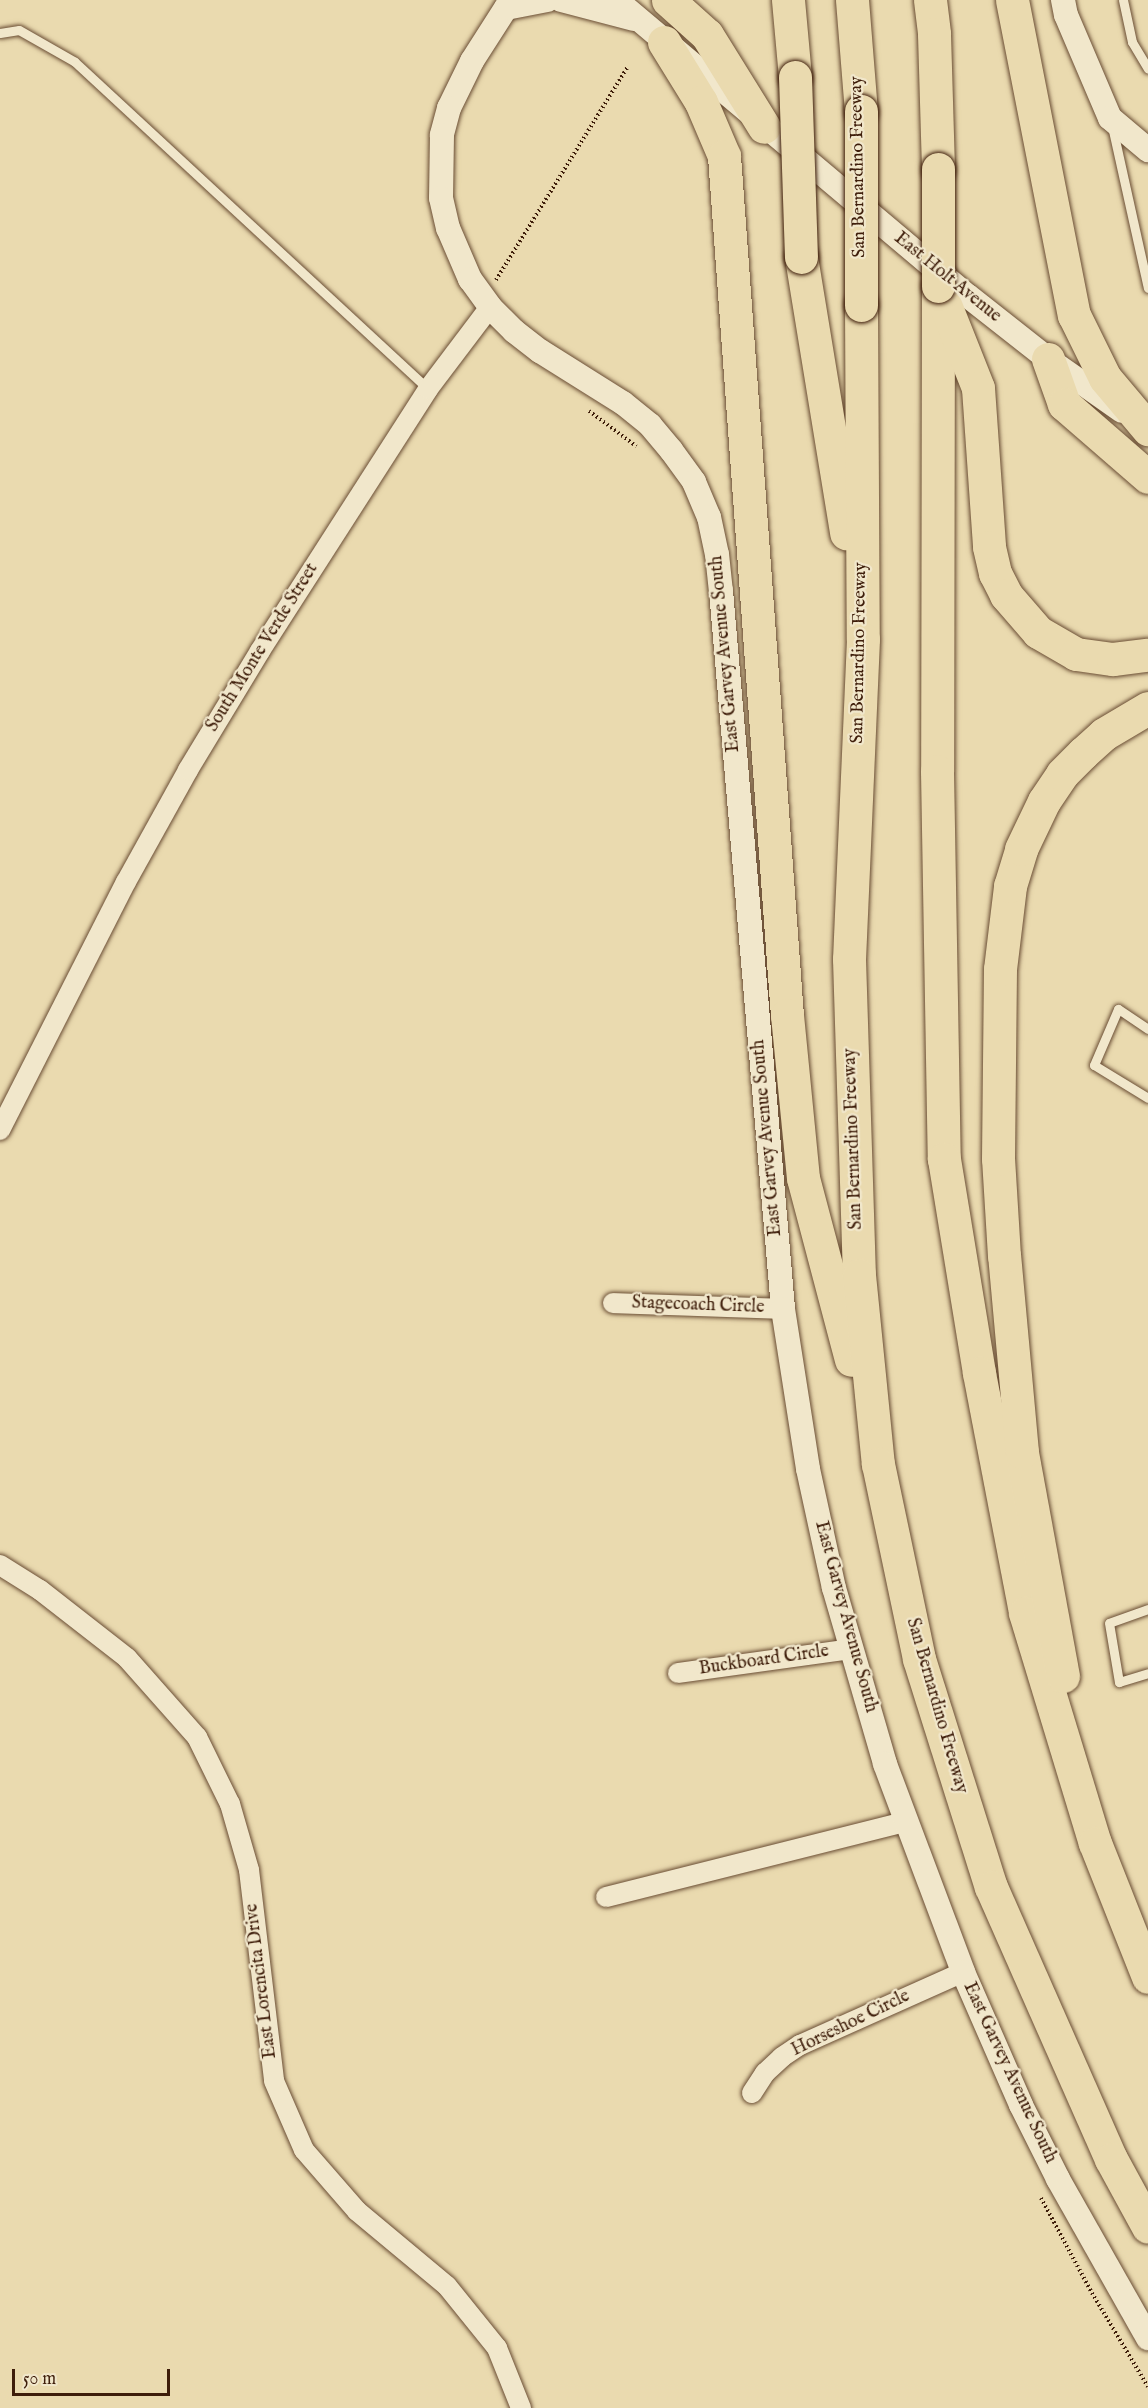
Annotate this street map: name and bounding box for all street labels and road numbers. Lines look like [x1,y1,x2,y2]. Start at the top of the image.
street label: San Bernardino Freeway [847,76,871,258]
street label: East Holt Avenue [889,228,1005,328]
street label: East Garvey Avenue South [707,555,745,753]
street label: South Monte Verde Street [202,560,324,736]
street label: San Bernardino Freeway [848,562,872,744]
street label: East Garvey Avenue South [749,1039,787,1237]
street label: San Bernardino Freeway [840,1048,868,1230]
street label: Stagecoach Circle [631,1293,765,1319]
street label: East Garvey Avenue South [809,1519,881,1715]
street label: San Bernardino Freeway [901,1616,971,1796]
street label: Buckboard Circle [698,1641,830,1681]
street label: East Lorencita Drive [242,1902,282,2060]
street label: East Garvey Avenue South [958,1979,1060,2167]
street label: Horseshoe Circle [788,1986,914,2062]

